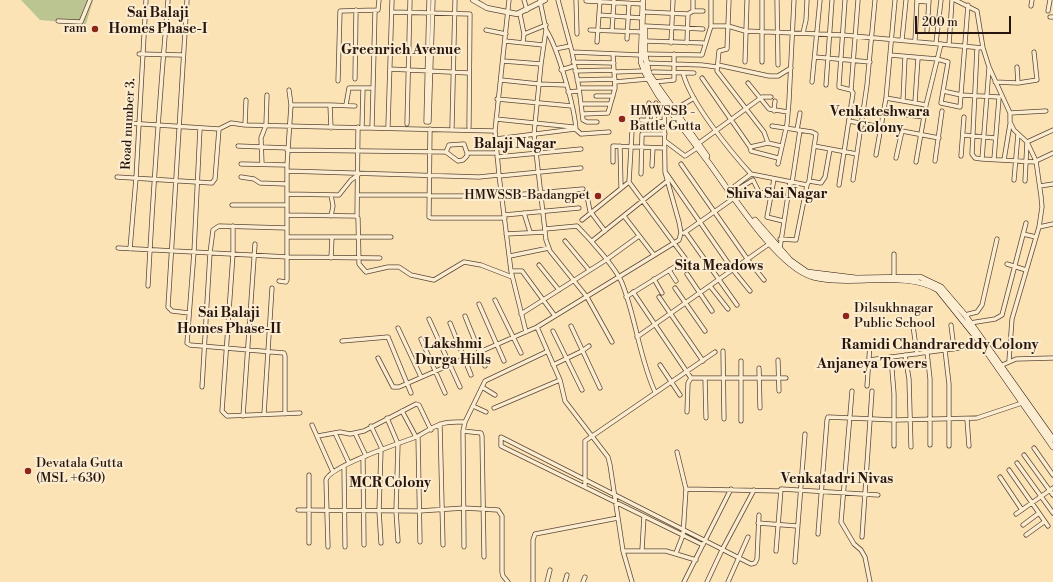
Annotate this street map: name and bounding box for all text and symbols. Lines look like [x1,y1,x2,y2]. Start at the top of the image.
district label: Sai Balaji Homes Phase-I [109,6,207,38]
scale bar [917,8,1013,34]
text: 200 m [922,15,958,30]
place label: ram [63,21,87,37]
marker: ram [90,24,100,34]
district label: Greenrich Avenue [341,43,461,59]
street label: Road number 3. [119,78,139,170]
place label: HMWSSB - Battle Gutta [630,104,701,135]
district label: Venkateshwara Colony [830,105,930,138]
marker: HMWSSB - Battle Gutta [617,114,627,124]
district label: Balaji Nagar [474,137,556,153]
district label: Shiva Sai Nagar [726,187,828,203]
place label: HMWSSB-Badangpet [464,188,590,204]
marker: HMWSSB-Badangpet [593,191,603,201]
district label: Sita Meadows [675,259,763,275]
place label: Dilsukhnagar Public School [854,301,935,332]
district label: Sai Balaji Homes Phase-II [177,306,281,338]
marker: Dilsukhnagar Public School [841,311,851,321]
district label: Lakshmi Durga Hills [415,337,491,370]
district label: Ramidi Chandrareddy Colony [841,338,1039,354]
district label: Anjaneya Towers [817,357,927,373]
place label: Devatala Gutta (MSL +630) [36,456,123,487]
marker: Devatala Gutta (MSL +630) [23,466,33,476]
district label: Venkatadri Nivas [781,472,893,488]
district label: MCR Colony [349,476,431,492]

